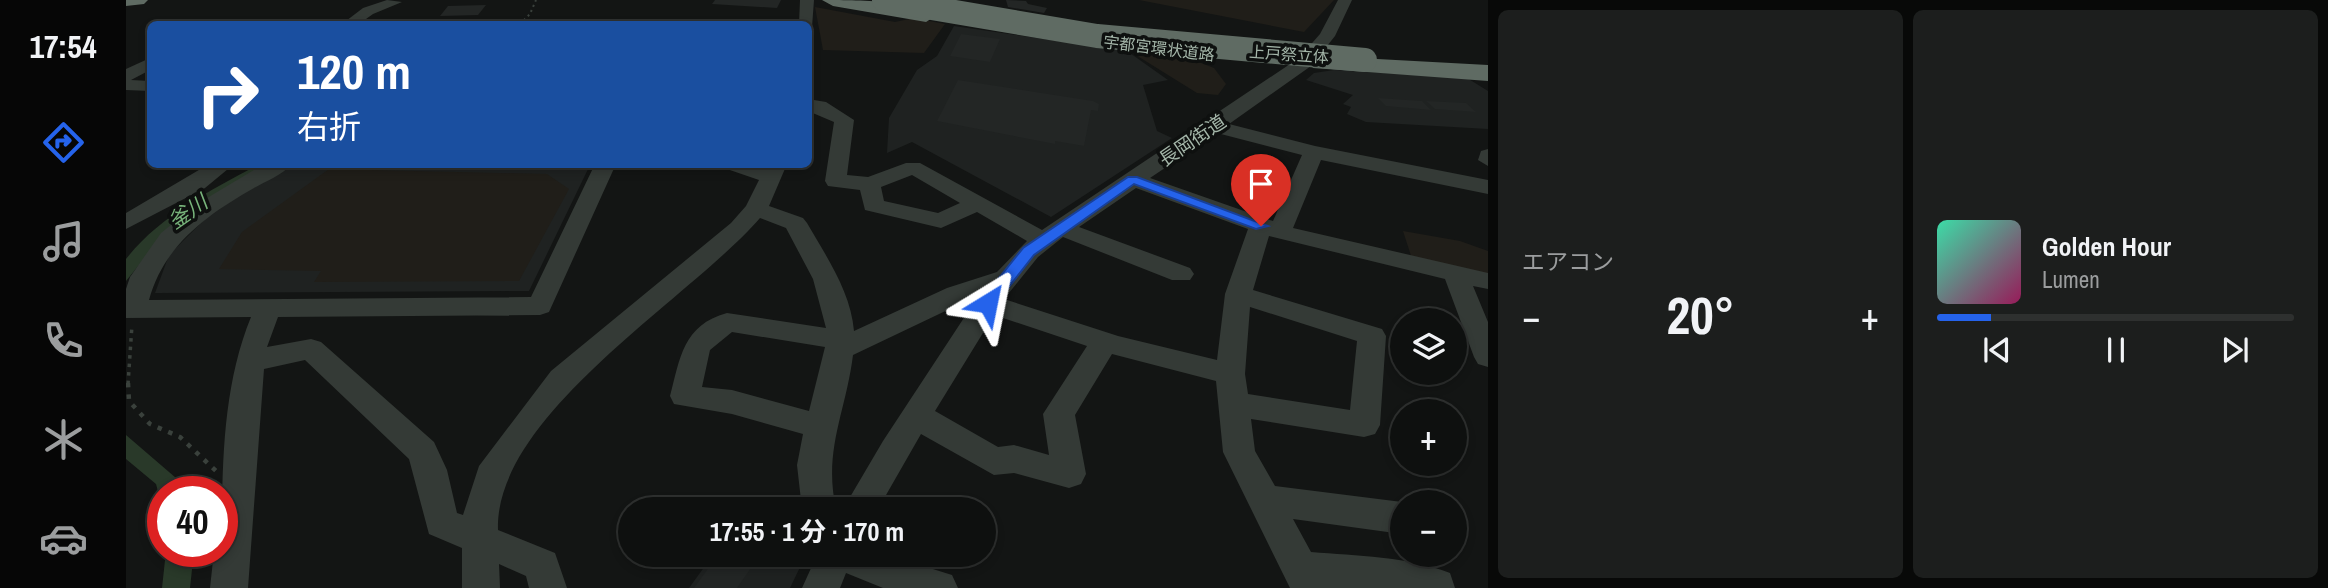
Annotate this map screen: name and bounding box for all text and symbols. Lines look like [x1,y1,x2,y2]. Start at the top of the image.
text: 17:54 [29,25,97,68]
street label: 宇都宮環状道路 [1102,30,1216,66]
text: 120 m [297,38,411,104]
street label: 上戸祭立体 [1248,40,1330,68]
icon: right [182,49,273,140]
text: 右折 [297,105,361,148]
street label: 長岡街道 [1153,108,1231,172]
icon: directions [39,118,88,167]
pin [1231,154,1291,226]
icon: arrive [1242,165,1280,203]
water label: 釜川 [162,187,215,236]
icon: music [39,217,88,266]
text: Golden Hour [2042,229,2171,264]
text: エアコン [1522,246,1614,277]
text: Lumen [2042,264,2100,295]
position arrow [951,266,1025,340]
text: 20° [1666,280,1735,350]
text: − [1522,291,1540,342]
text: + [1861,291,1879,342]
map controls [1390,308,1467,567]
button: layers [1390,308,1467,385]
icon: phone [39,316,88,365]
icon: previous [1978,331,2016,369]
icon: pause [2097,331,2135,369]
icon: next [2216,331,2254,369]
button: + [1390,399,1467,476]
icon: climate [39,415,88,464]
speed limit sign: 40 [147,476,238,567]
button: − [1390,490,1467,567]
icon: car [39,514,88,563]
text: 17:55 · 1 分 · 170 m [710,514,904,549]

